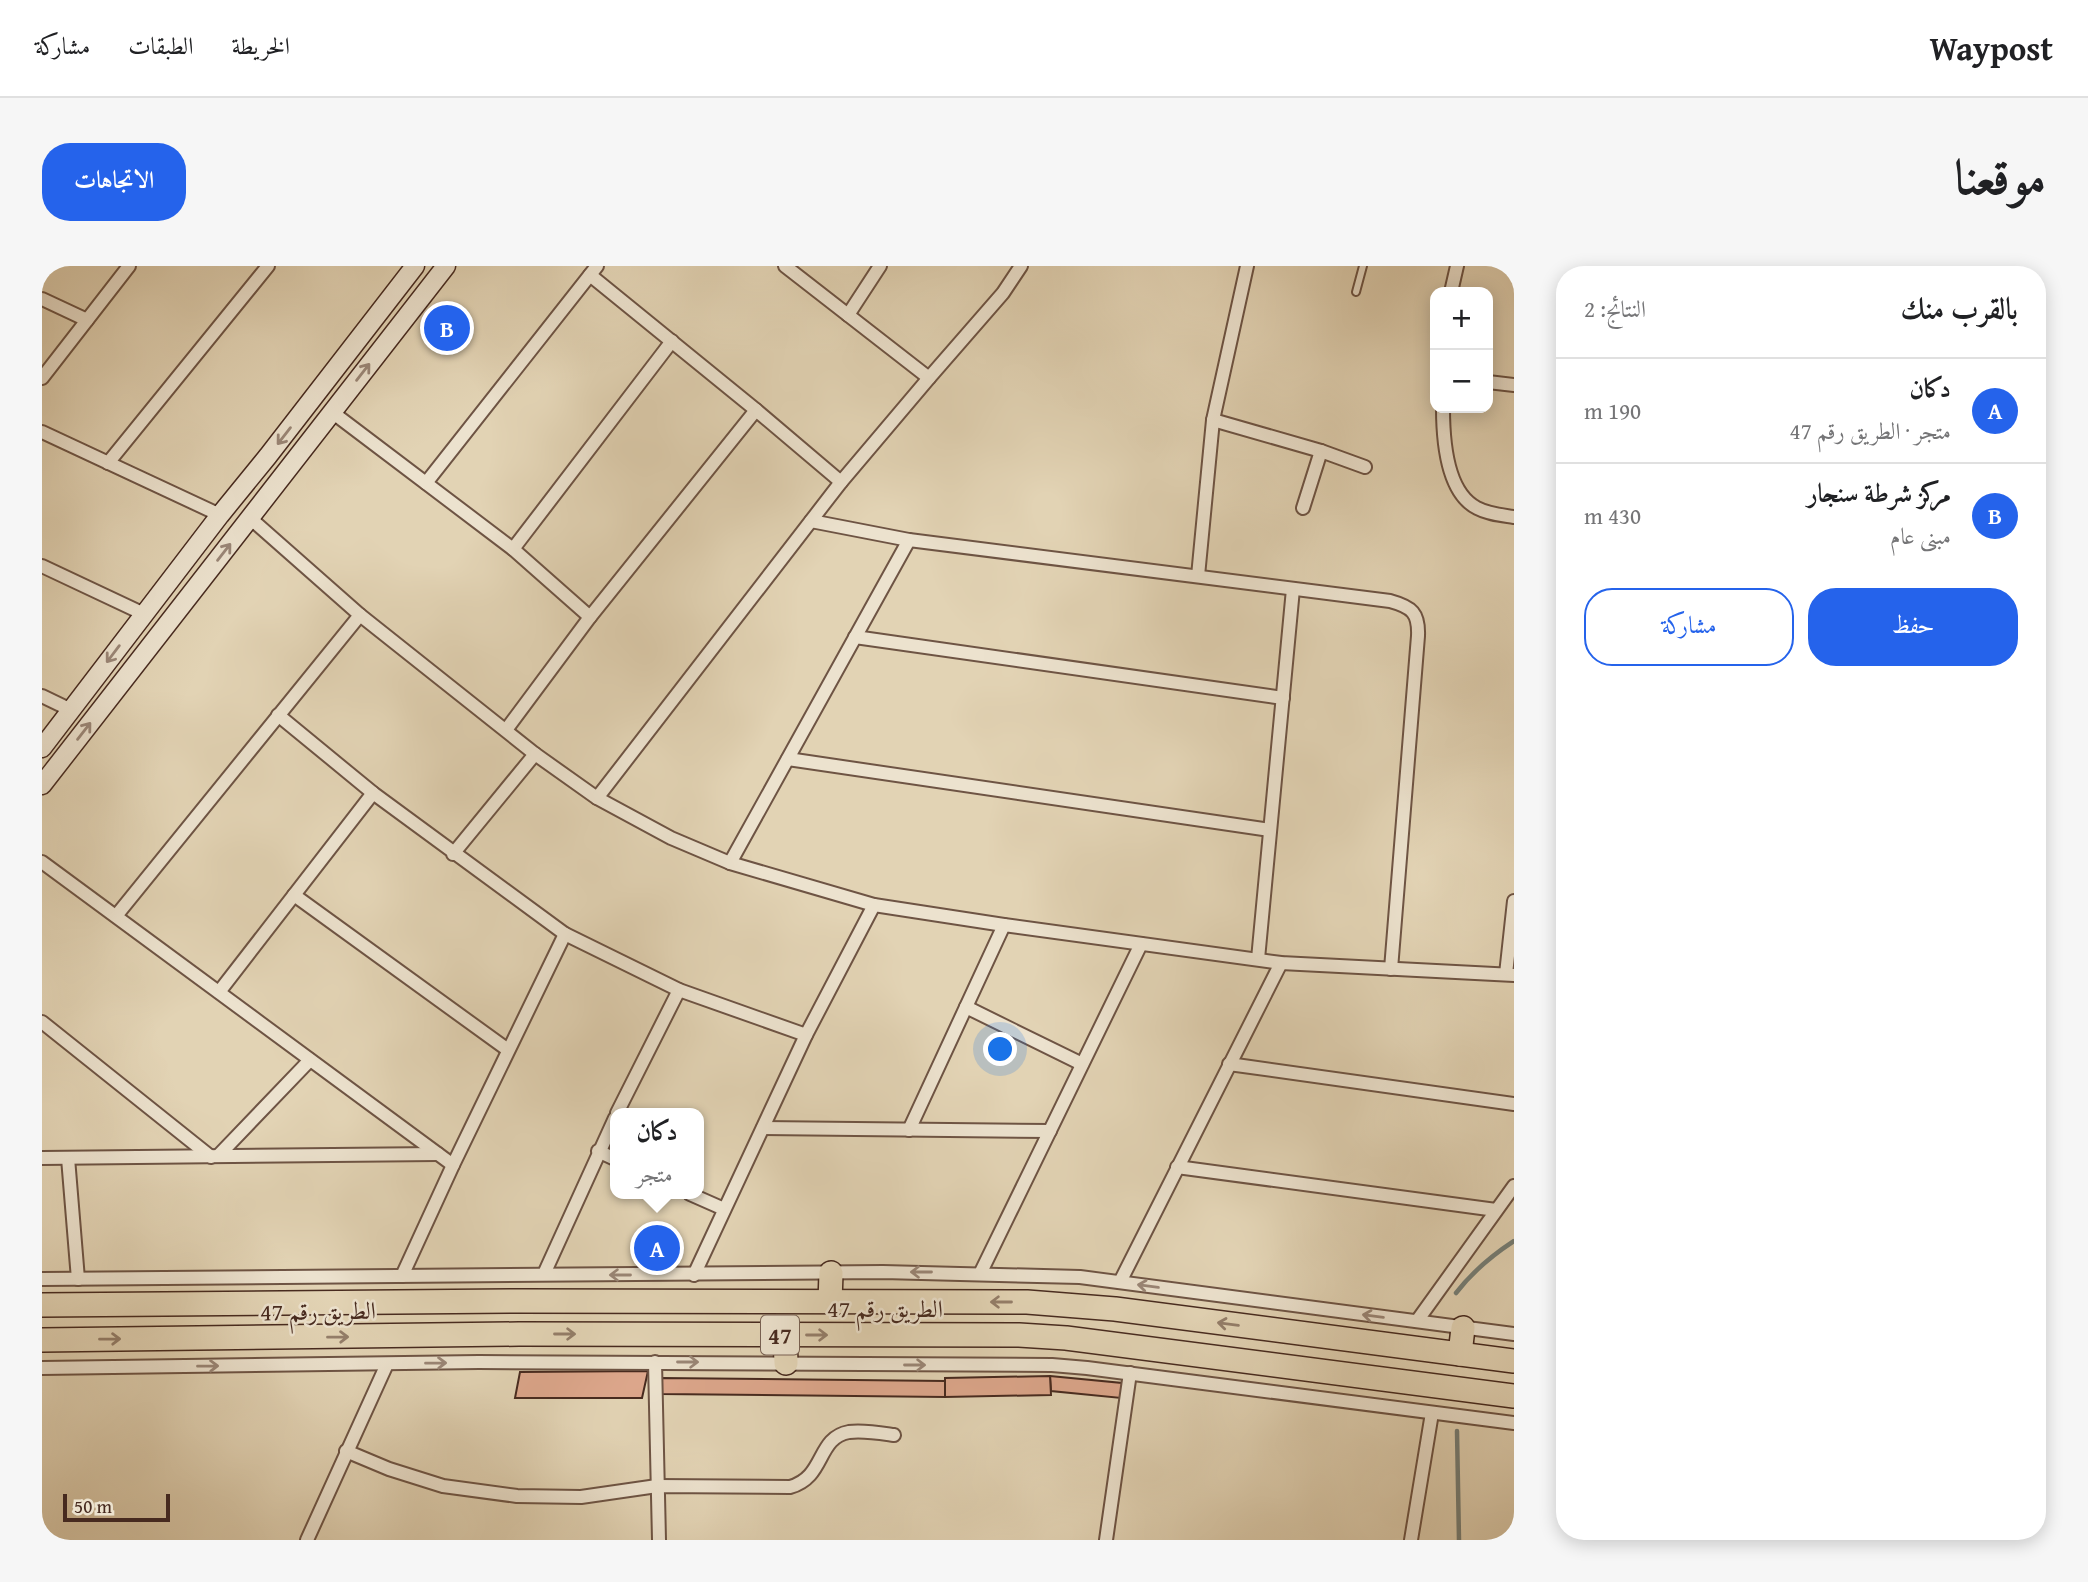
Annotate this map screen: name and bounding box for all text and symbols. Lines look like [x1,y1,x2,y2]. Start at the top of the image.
text: Waypost [1929,24,2053,72]
text: مشاركة [35,28,90,63]
text: الطبقات [128,28,194,63]
text: الخريطة [232,28,290,63]
text: موقعنا [1954,140,2046,212]
button: الاتجاهات [42,143,186,221]
text: بالقرب منك [1901,286,2018,330]
map controls [1430,287,1493,413]
button: + [1430,287,1493,350]
text: النتائج: 2 [1584,292,1646,325]
pin: B [424,302,470,354]
button: − [1430,350,1493,413]
one-way arrow [356,364,371,382]
text: دكان [1909,368,1951,407]
text: 190 m [1584,394,1641,427]
text: A [1988,394,2002,427]
text: متجر · الطريق رقم 47 [1790,414,1951,447]
one-way arrow [276,427,291,445]
text: مركز شرطة سنجار [1807,473,1951,512]
text: 430 m [1584,499,1641,532]
text: B [1988,499,2002,532]
text: مبنى عام [1890,519,1951,552]
one-way arrow [216,543,231,562]
button: مشاركة [1584,588,1794,666]
button: حفظ [1808,588,2018,666]
one-way arrow [106,644,121,663]
one-way arrow [76,723,91,741]
your location [983,1032,1017,1066]
popup [610,1108,704,1199]
text: دكان [636,1111,678,1150]
text: متجر [636,1157,673,1190]
pin: A [634,1222,680,1274]
one-way arrow [910,1266,933,1279]
one-way arrow [609,1268,632,1282]
one-way arrow [1137,1279,1160,1292]
street label: الطريق رقم 47 [827,1291,943,1331]
street label: الطريق رقم 47 [260,1292,376,1335]
one-way arrow [990,1295,1013,1309]
one-way arrow [1363,1309,1385,1322]
road number: 47 [761,1316,799,1354]
one-way arrow [1217,1318,1239,1331]
one-way arrow [553,1327,576,1341]
one-way arrow [805,1328,828,1342]
one-way arrow [326,1330,349,1343]
one-way arrow [98,1333,121,1346]
one-way arrow [676,1355,699,1369]
one-way arrow [424,1356,447,1370]
one-way arrow [903,1358,926,1372]
one-way arrow [196,1359,219,1373]
scale bar [63,1491,170,1523]
text: 50 m [74,1492,112,1520]

